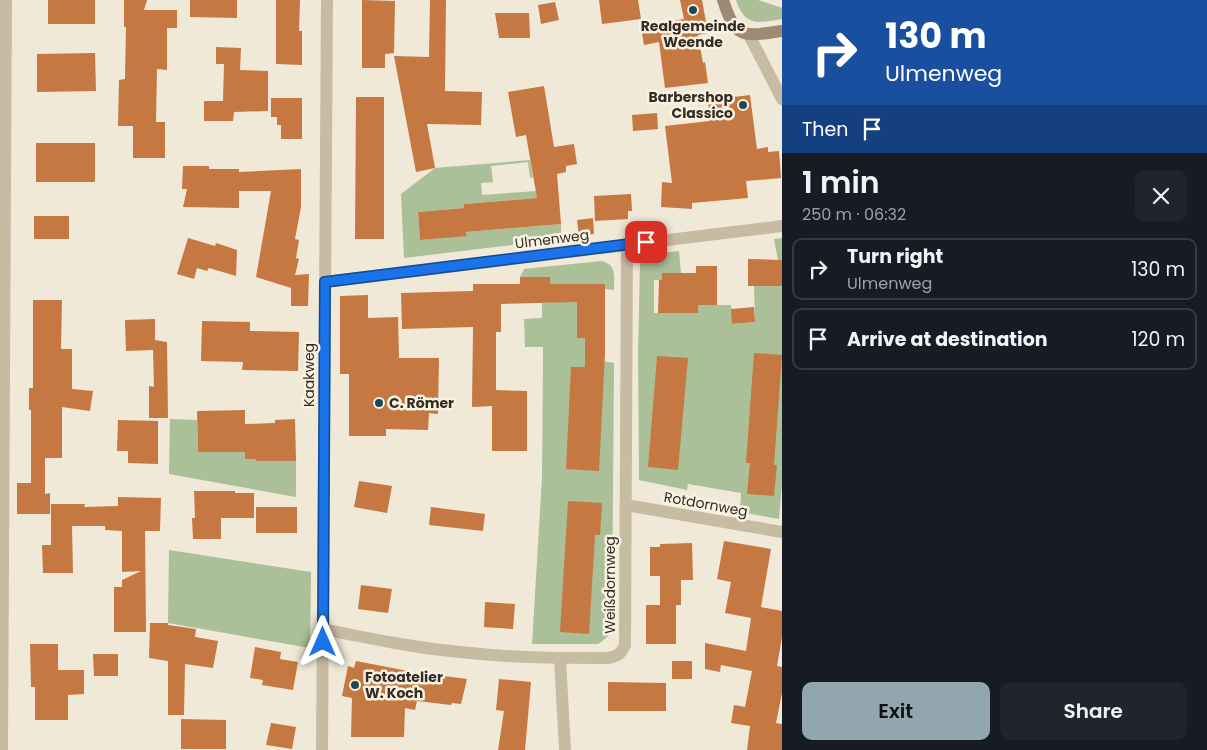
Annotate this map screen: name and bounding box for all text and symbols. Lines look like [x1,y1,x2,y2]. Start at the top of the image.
marker: Realgemeinde Weende [687,4,699,16]
text: 130 m [885,11,987,60]
place label: Realgemeinde Weende [641,16,746,52]
icon: right [802,20,867,85]
text: Ulmenweg [885,58,1002,89]
place label: Barbershop Classico [648,87,733,123]
marker: Barbershop Classico [737,99,749,111]
icon: arrive [858,115,886,143]
text: Then [802,116,848,143]
text: 1 min [802,161,880,204]
button: close [1135,170,1187,222]
text: 250 m · 06:32 [802,203,906,226]
pin [625,221,667,263]
street label: Ulmenweg [514,225,590,253]
icon: arrive [632,228,660,256]
text: Turn right [847,243,943,270]
icon: right [804,255,832,283]
text: 130 m [1131,256,1185,283]
text: Ulmenweg [847,272,932,295]
icon: arrive [804,325,832,353]
text: Arrive at destination [847,326,1048,353]
text: 120 m [1131,326,1185,353]
street label: Kaakweg [299,343,319,407]
place label: C. Römer [389,393,454,413]
marker: C. Römer [373,397,385,409]
street label: Rotdornweg [663,487,749,521]
street label: Weißdornweg [600,536,620,634]
position arrow [296,615,348,667]
place label: Fotoatelier W. Koch [365,667,443,703]
marker: Fotoatelier W. Koch [349,679,361,691]
button: Exit [802,682,990,740]
button: Share [1000,682,1187,740]

